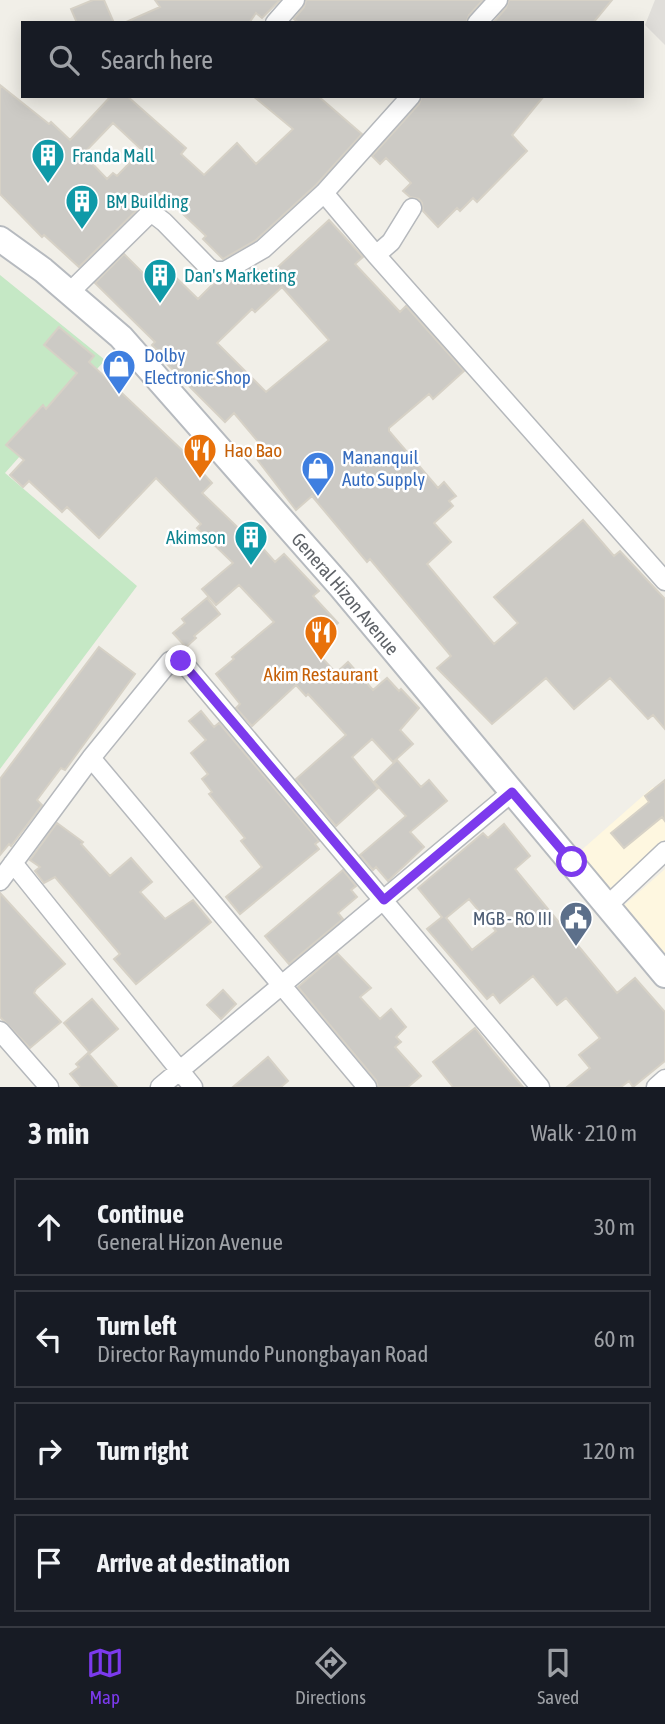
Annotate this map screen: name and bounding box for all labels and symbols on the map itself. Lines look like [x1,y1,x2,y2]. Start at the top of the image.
building icon: Franda Mall [29,136,67,185]
place label: Franda Mall [72,144,155,166]
building icon: BM Building [63,182,101,231]
place label: BM Building [106,190,189,212]
building icon: Dan's Marketing [141,256,179,305]
place label: Dan's Marketing [184,264,297,286]
place label: Dolby Electronic Shop [144,344,251,388]
shop icon: Dolby Electronic Shop [100,347,138,396]
restaurant icon: Hao Bao [181,431,219,480]
place label: Hao Bao [224,439,282,461]
place label: Mananquil Auto Supply [342,446,425,490]
shop icon: Mananquil Auto Supply [299,449,337,498]
building icon: Akimson [232,518,270,567]
place label: Akimson [166,526,226,548]
street label: General Hizon Avenue [287,528,404,659]
restaurant icon: Akim Restaurant [302,613,340,662]
route end [165,645,196,676]
place label: Akim Restaurant [264,663,378,685]
route start [556,846,587,877]
public building icon: MGB - RO III [557,899,595,948]
place label: MGB - RO III [473,907,552,929]

